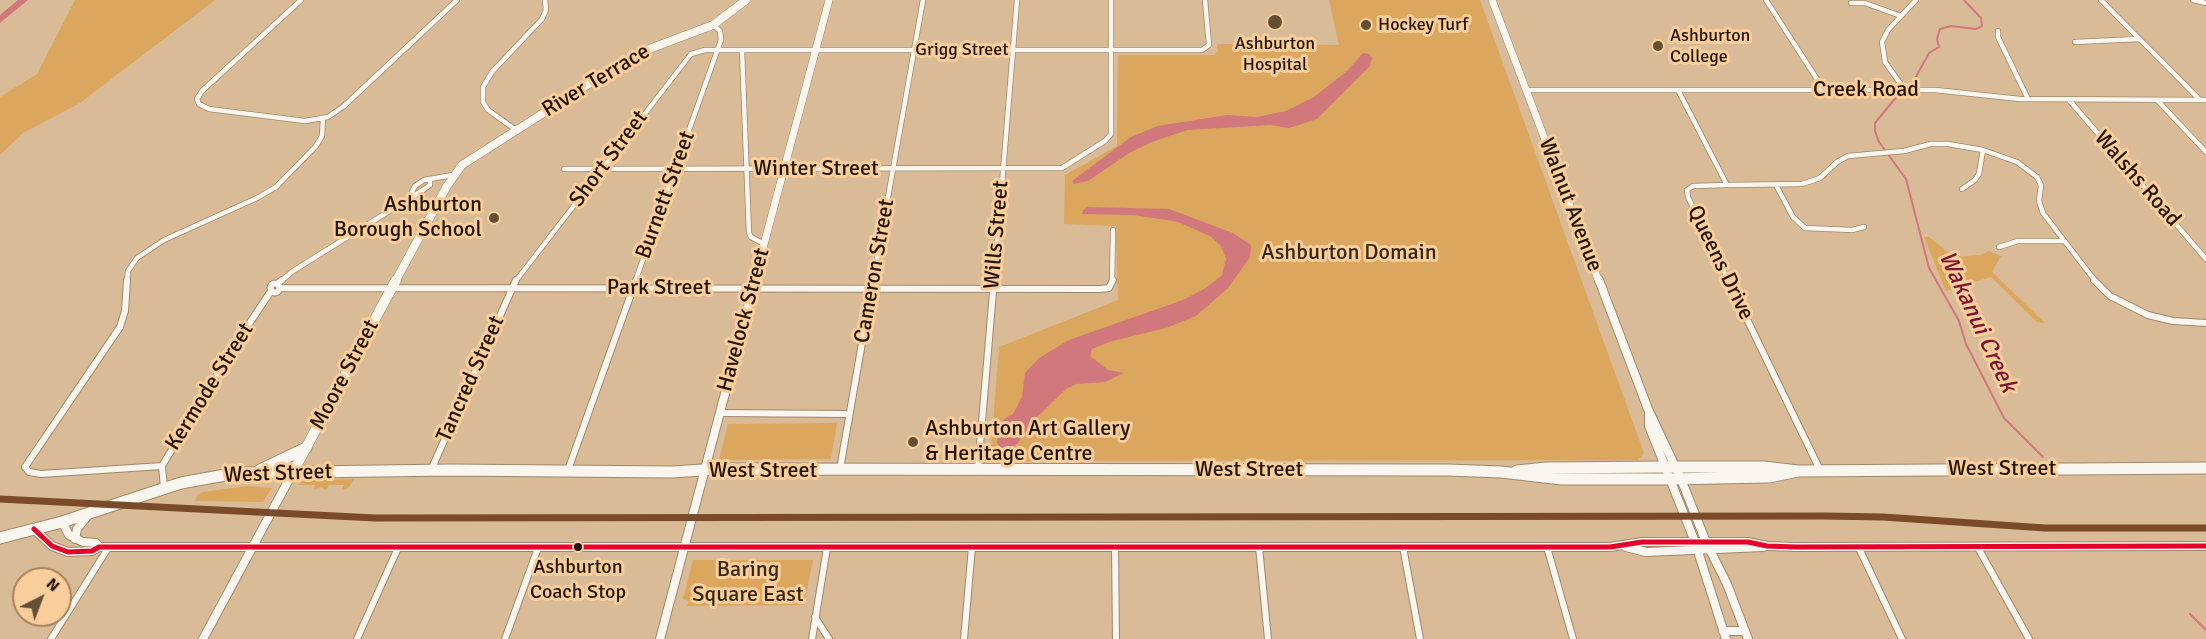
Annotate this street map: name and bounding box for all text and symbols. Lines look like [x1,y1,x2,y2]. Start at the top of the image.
marker: Ashburton Hospital [1266,13,1284,31]
place label: Hockey Turf [1378,14,1468,36]
marker: Hockey Turf [1359,18,1373,32]
place label: Ashburton College [1670,25,1750,68]
place label: Ashburton Hospital [1235,33,1315,76]
street label: River Terrace [537,39,655,123]
street label: Grigg Street [915,39,1009,61]
marker: Ashburton College [1651,39,1665,53]
street label: Creek Road [1813,77,1919,103]
street label: Short Street [564,106,654,212]
street label: Walshs Road [2088,126,2186,232]
street label: Burnett Street [631,128,701,262]
street label: Walnut Avenue [1532,134,1608,276]
street label: Winter Street [753,156,879,182]
street label: Wills Street [979,179,1015,291]
place label: Ashburton Borough School [334,192,482,243]
street label: Cameron Street [849,197,901,345]
street label: Queens Drive [1681,201,1759,325]
marker: Ashburton Borough School [487,211,501,225]
park label: Ashburton Domain [1261,240,1437,266]
street label: Havelock Street [712,245,776,395]
water label: Wakanui Creek [1932,247,2022,397]
street label: Park Street [607,275,711,301]
street label: Tancred Street [431,312,511,446]
street label: Moore Street [305,315,385,435]
street label: Kermode Street [160,318,260,456]
place label: Ashburton Art Gallery & Heritage Centre [925,416,1130,468]
marker: Ashburton Art Gallery & Heritage Centre [906,435,920,449]
street label: West Street [1948,456,2056,482]
street label: West Street [1195,457,1303,483]
street label: West Street [709,458,817,484]
street label: West Street [223,459,333,489]
marker: Ashburton Coach Stop [572,541,584,553]
place label: Ashburton Coach Stop [530,556,626,603]
park label: Baring Square East [692,557,804,608]
north arrow [12,567,72,627]
text: N [42,574,64,596]

